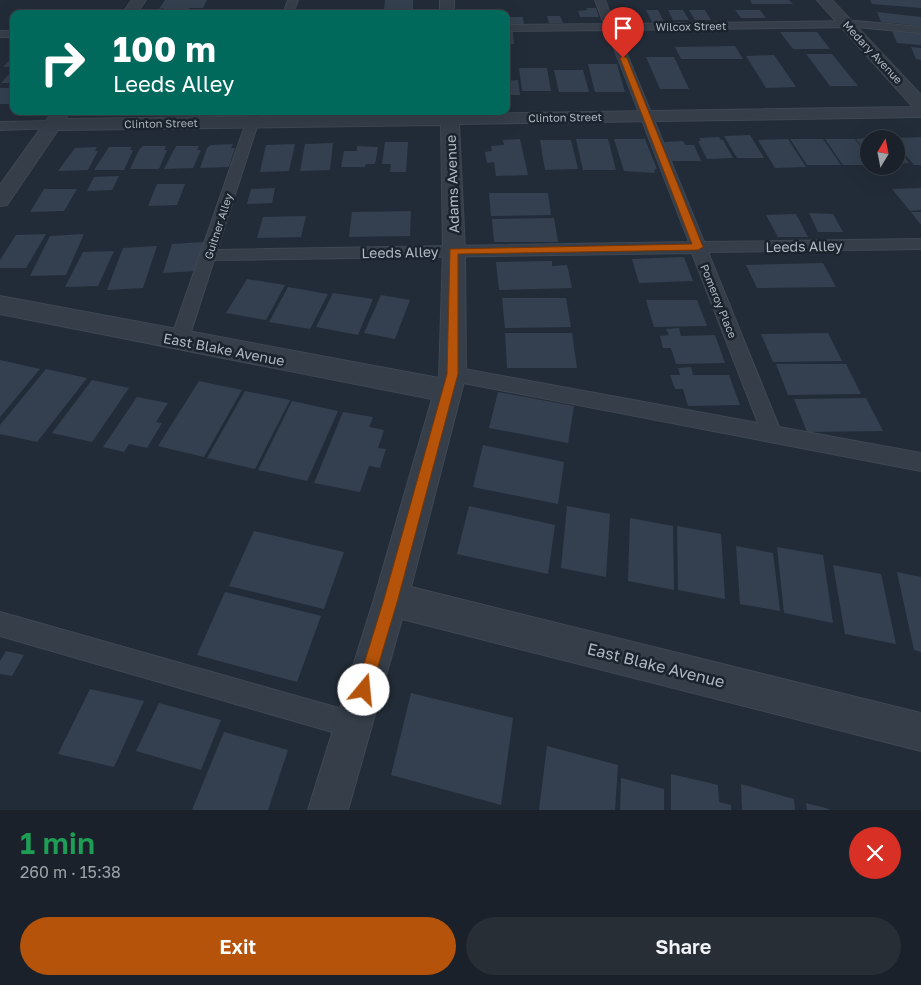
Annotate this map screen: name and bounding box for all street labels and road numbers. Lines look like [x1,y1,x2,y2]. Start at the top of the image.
street label: Medary Avenue [841,18,905,86]
street label: Wilcox Street [656,19,726,33]
street label: Clinton Street [528,110,602,124]
street label: Clinton Street [124,116,198,130]
street label: Adams Avenue [442,134,462,234]
street label: Guitner Alley [201,191,235,261]
street label: Leeds Alley [765,237,843,255]
street label: Leeds Alley [361,243,439,261]
street label: Pomeroy Place [698,262,740,340]
street label: East Blake Avenue [162,329,286,369]
street label: East Blake Avenue [585,638,727,692]

